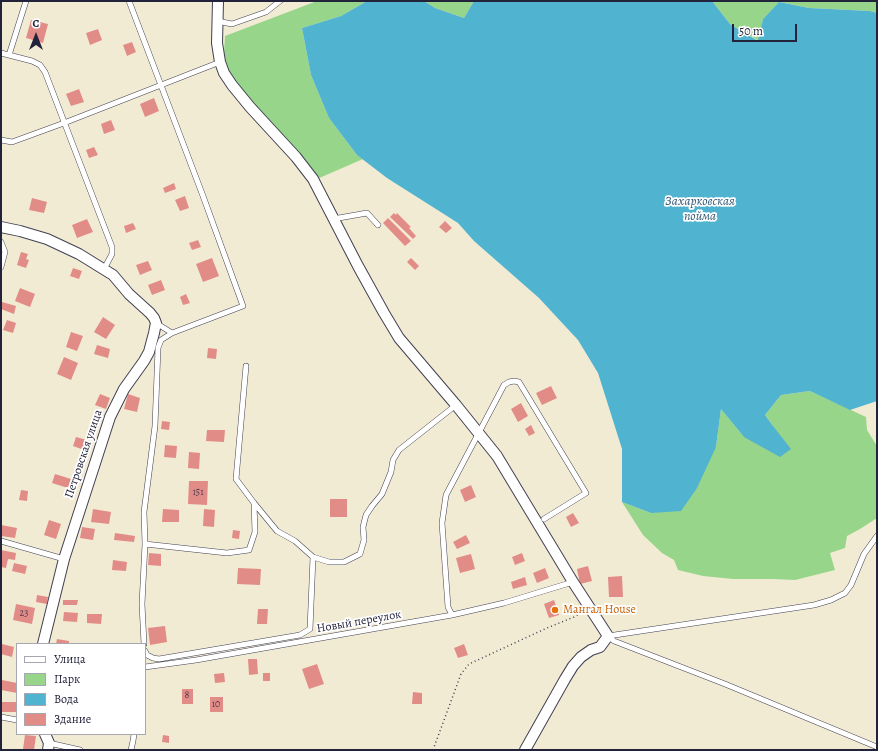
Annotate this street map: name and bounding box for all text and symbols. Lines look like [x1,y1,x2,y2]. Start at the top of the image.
north arrow [16,16,56,56]
text: С [33,16,39,31]
scale bar [734,16,799,42]
text: 50 m [739,23,763,39]
water label: Захарковская пойма [665,194,735,225]
street label: Петровская улица [62,408,106,500]
house number: 151 [192,487,204,499]
place label: Мангал House [563,603,636,617]
marker: Мангал House [550,605,560,615]
street label: Новый переулок [316,607,402,637]
house number: 23 [20,608,28,620]
legend [16,643,146,735]
text: Улица [54,651,85,667]
text: Парк [54,671,80,687]
house number: 8 [185,690,189,702]
text: Вода [54,691,79,707]
house number: 10 [212,699,220,711]
text: Здание [54,711,91,727]

